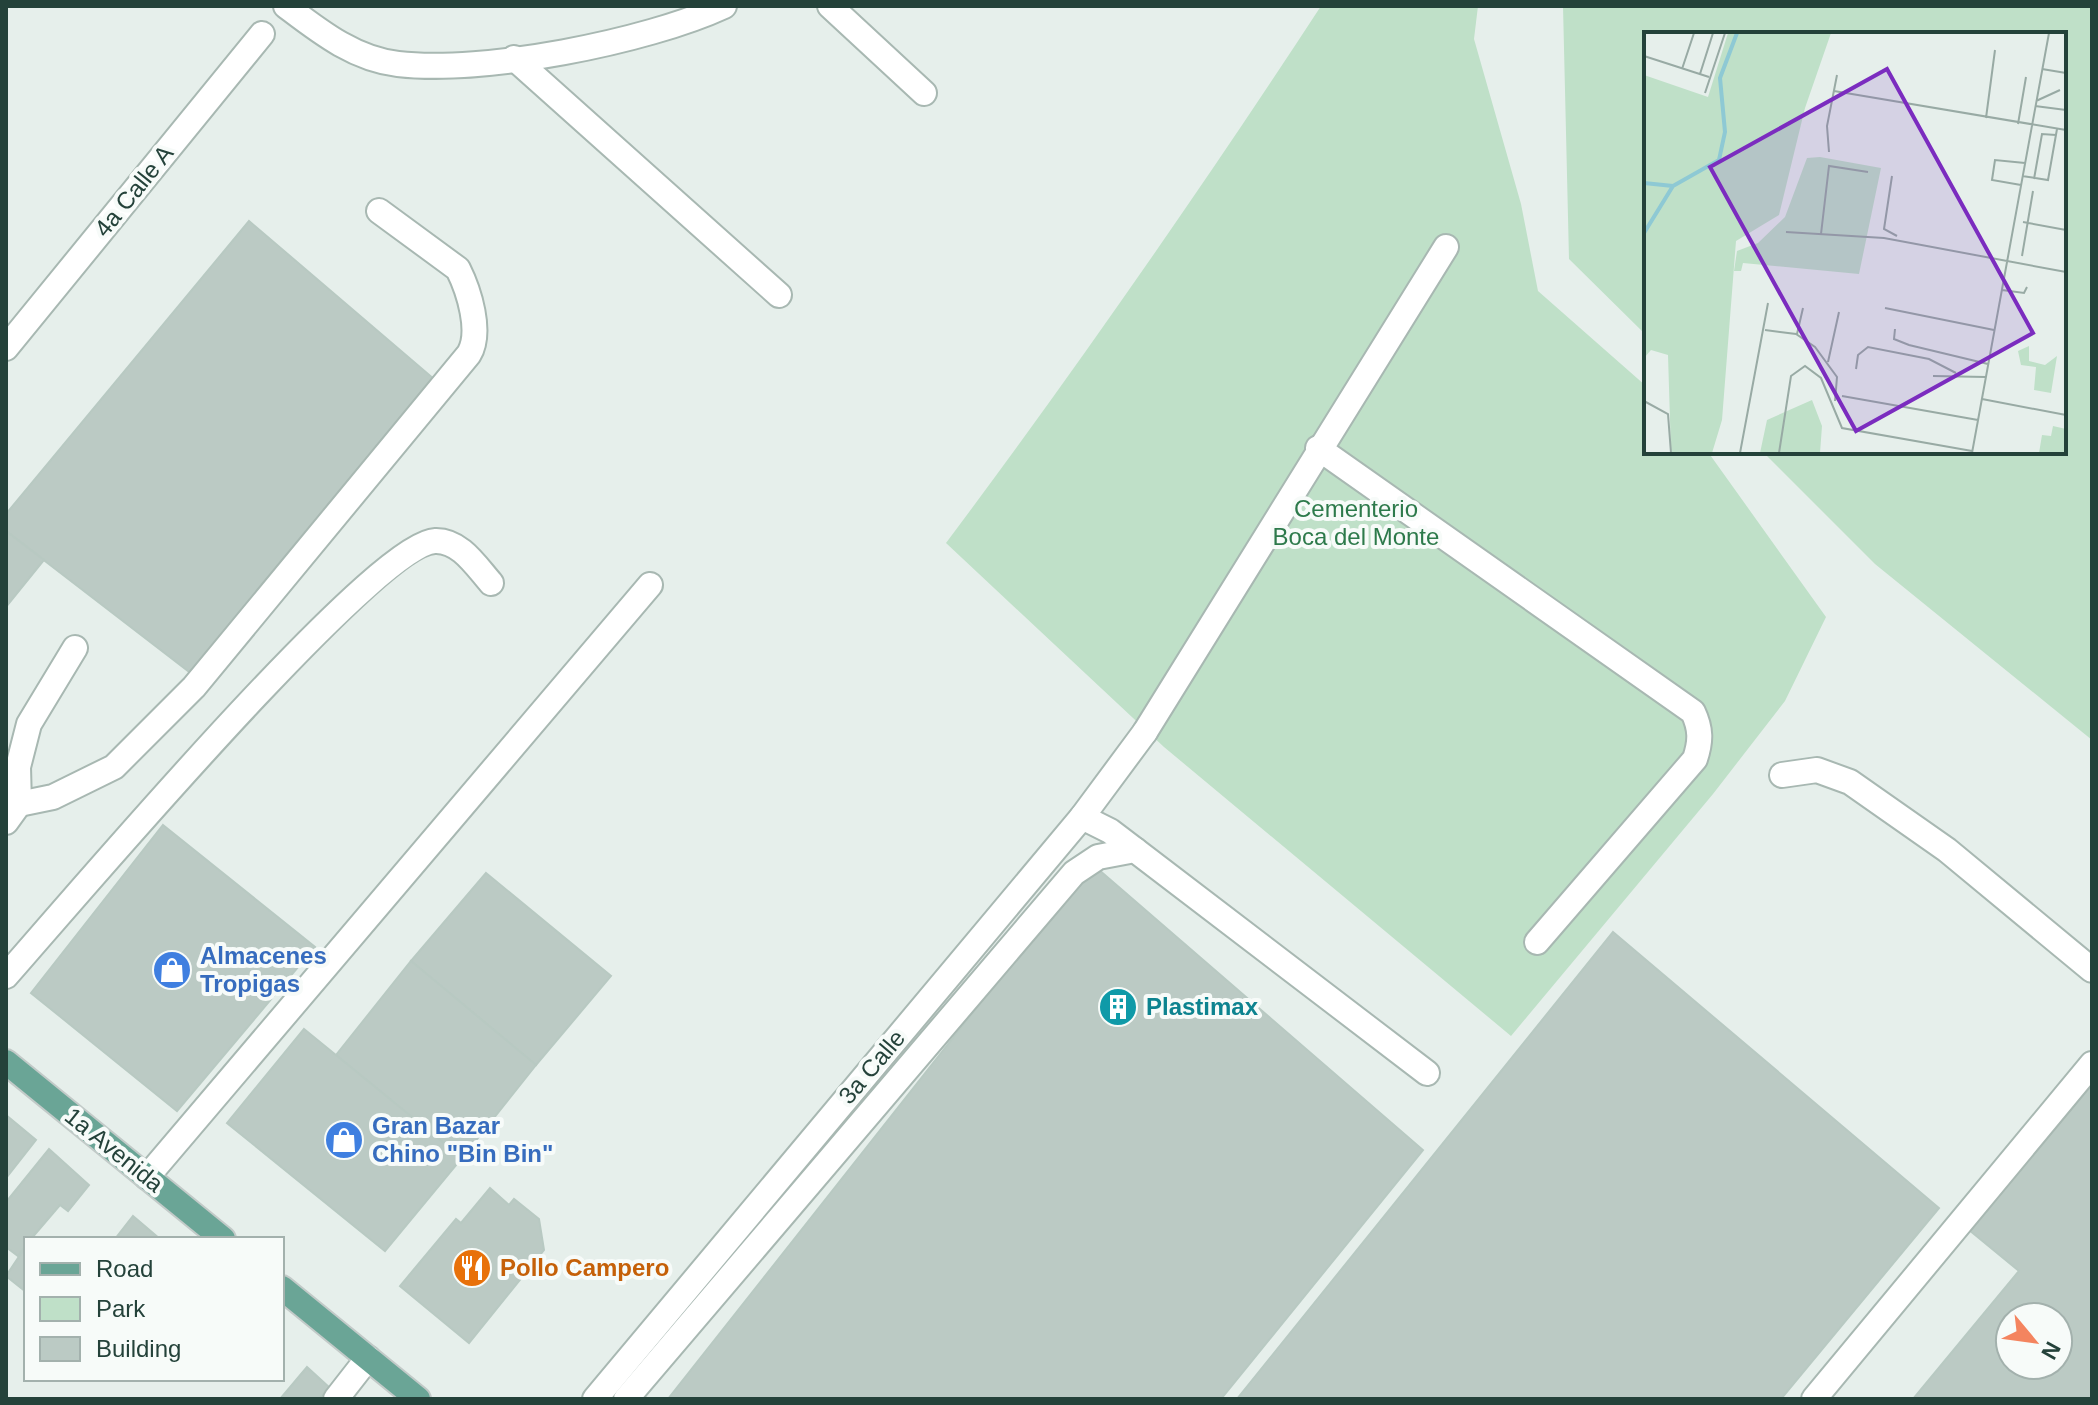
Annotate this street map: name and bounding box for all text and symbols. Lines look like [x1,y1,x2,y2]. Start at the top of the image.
inset map [1644,32,2066,454]
street label: 4a Calle A [89,140,179,242]
park label: Cementerio Boca del Monte [1273,495,1439,550]
place label: Almacenes Tropigas [200,942,327,997]
shop icon: Almacenes Tropigas [151,949,193,991]
building icon: Plastimax [1097,986,1139,1028]
place label: Plastimax [1146,993,1259,1020]
street label: 3a Calle [833,1024,910,1109]
street label: 1a Avenida [60,1102,169,1198]
place label: Gran Bazar Chino "Bin Bin" [372,1112,553,1167]
shop icon: Gran Bazar Chino "Bin Bin" [323,1119,365,1161]
legend [24,1237,284,1381]
restaurant icon: Pollo Campero [451,1247,493,1289]
place label: Pollo Campero [500,1254,669,1281]
text: Road [96,1255,153,1282]
text: Park [96,1295,146,1322]
north arrow [1994,1301,2074,1381]
text: Building [96,1335,181,1362]
text: N [2036,1337,2066,1363]

